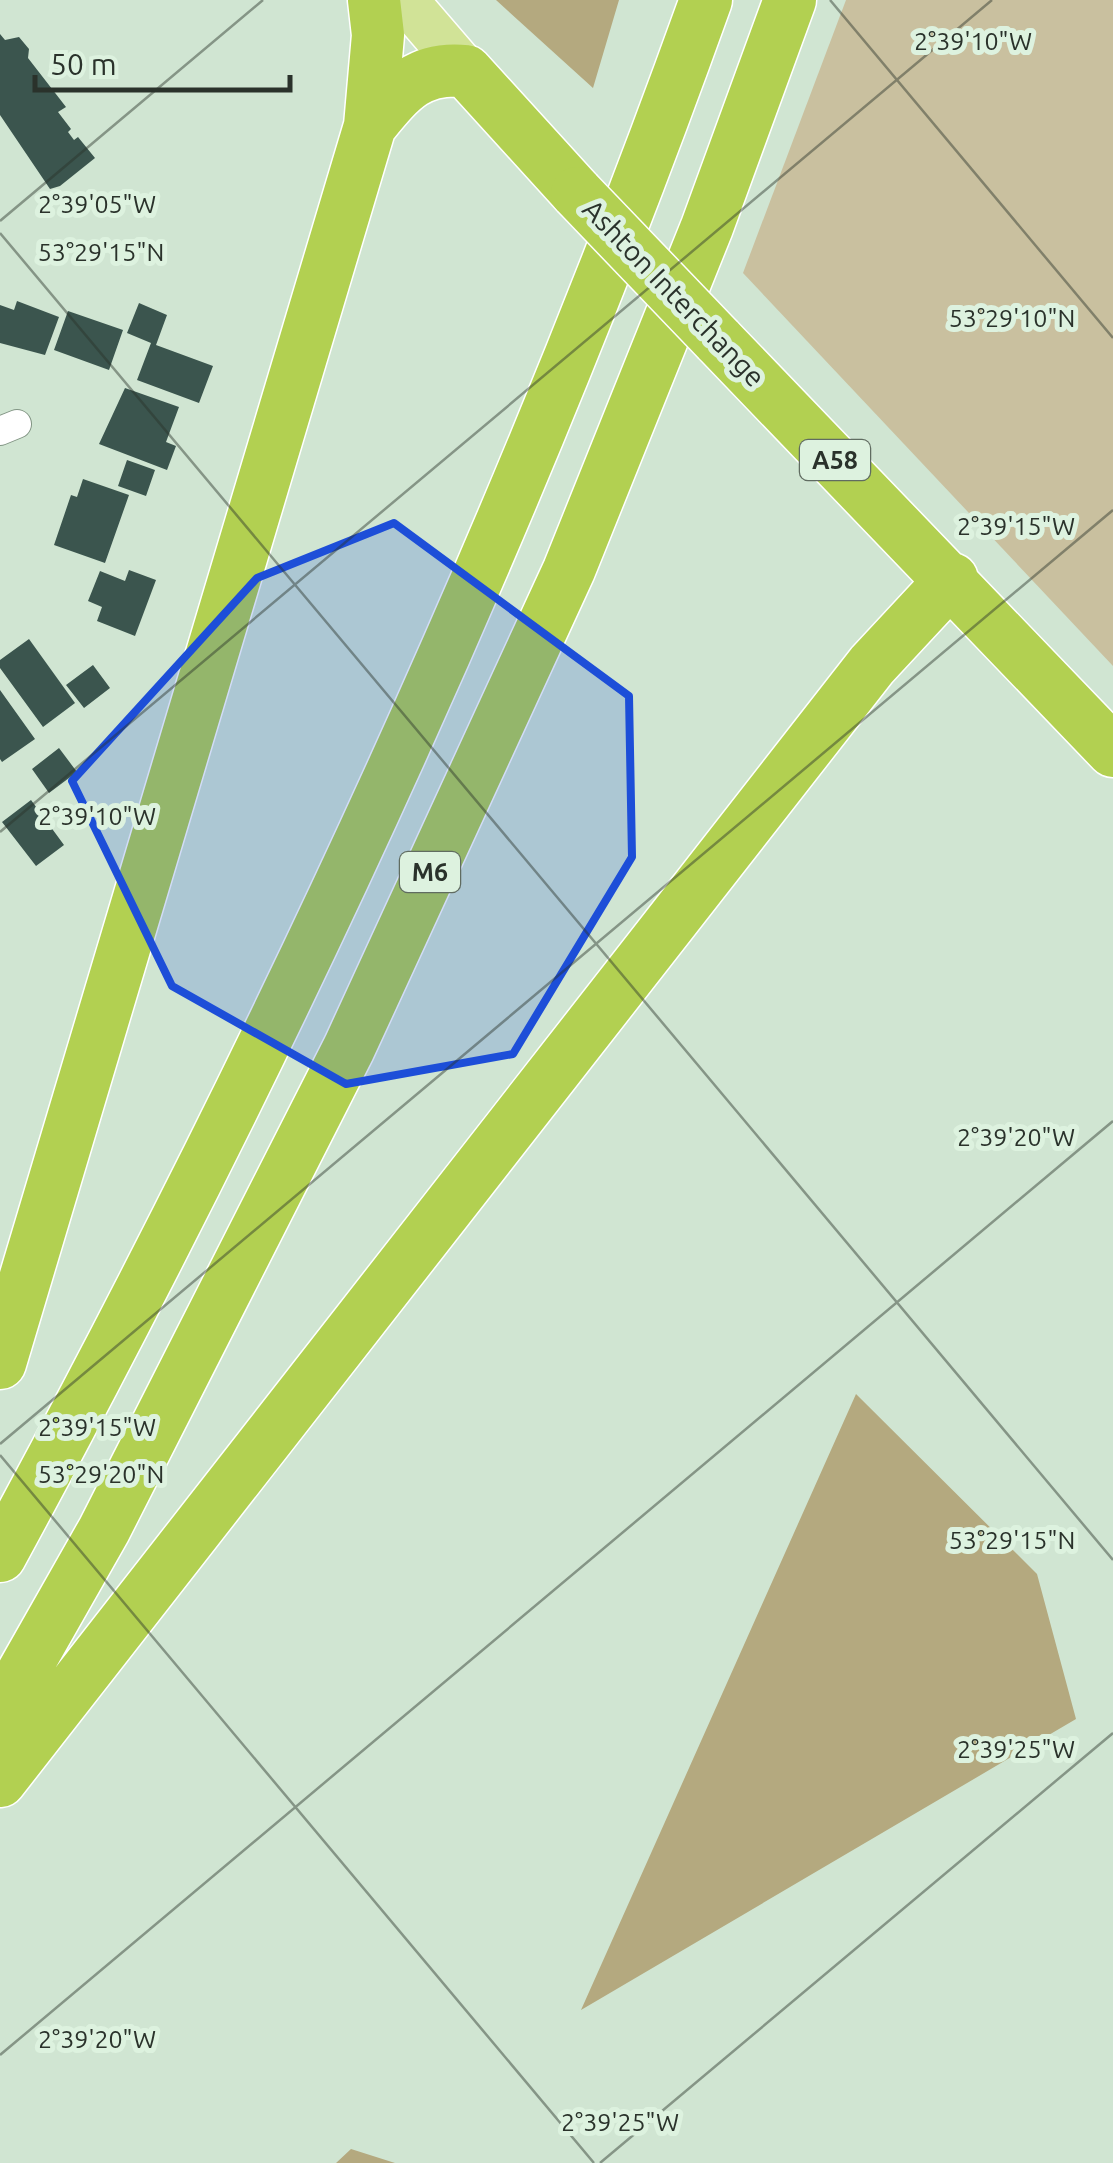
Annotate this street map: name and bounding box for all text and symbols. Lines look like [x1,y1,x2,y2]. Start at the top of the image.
text: 2°39'10"W [914,27,1032,55]
scale bar [35,30,290,92]
text: 50 m [50,47,117,81]
text: 2°39'05"W [38,190,156,218]
street label: Ashton Interchange [577,193,771,392]
text: 53°29'15"N [38,238,164,266]
text: 53°29'10"N [949,304,1075,332]
road number: A58 [800,440,870,480]
text: 2°39'15"W [957,512,1075,540]
text: 2°39'10"W [38,802,156,830]
road number: M6 [400,852,460,892]
text: 2°39'20"W [957,1123,1075,1151]
text: 2°39'15"W [38,1413,156,1441]
text: 53°29'20"N [38,1460,164,1488]
text: 53°29'15"N [949,1526,1075,1554]
text: 2°39'25"W [957,1735,1075,1763]
text: 2°39'20"W [38,2025,156,2053]
text: 2°39'25"W [561,2108,679,2136]

